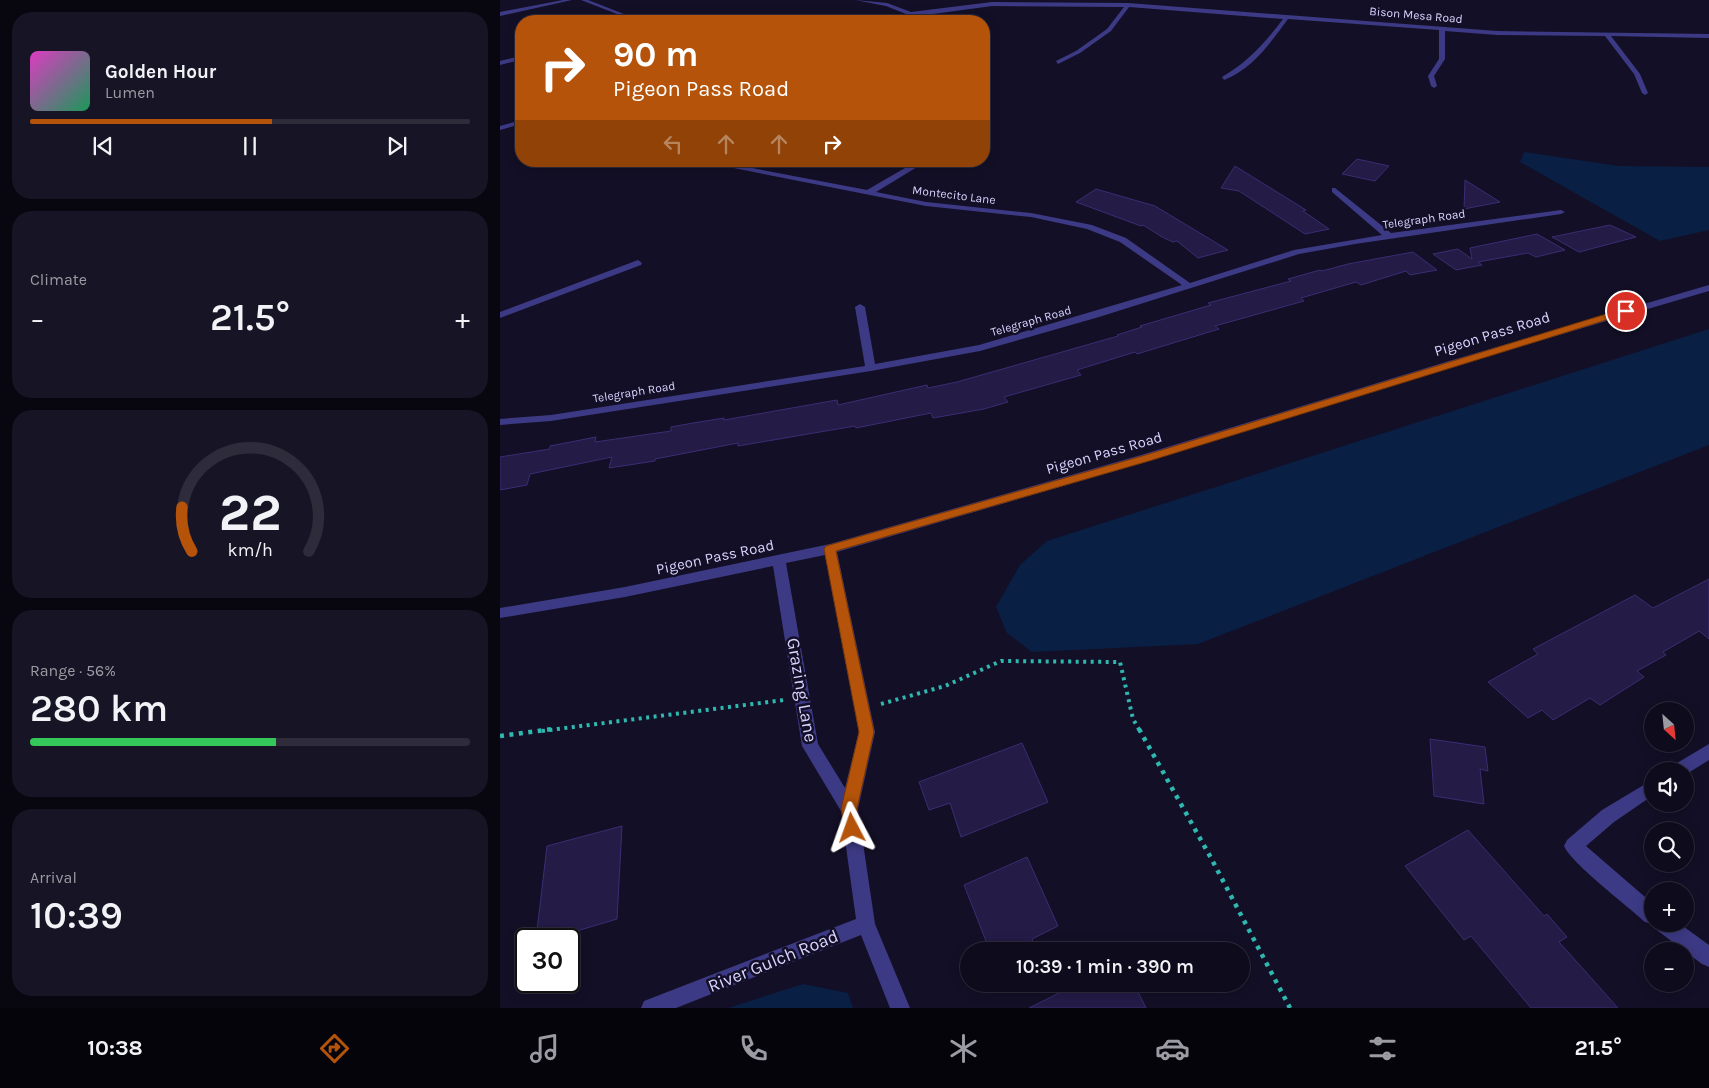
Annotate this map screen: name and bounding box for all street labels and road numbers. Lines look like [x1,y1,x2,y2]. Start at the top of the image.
street label: Bison Mesa Road [1369,4,1463,26]
street label: Montecito Lane [911,183,997,207]
street label: Telegraph Road [1382,206,1466,232]
street label: Telegraph Road [989,303,1073,339]
street label: Pigeon Pass Road [1432,308,1552,360]
street label: Telegraph Road [592,379,676,405]
street label: Pigeon Pass Road [1044,428,1164,478]
street label: Pigeon Pass Road [654,536,776,578]
street label: Grazing Lane [782,636,822,744]
street label: River Gulch Road [705,925,841,997]

